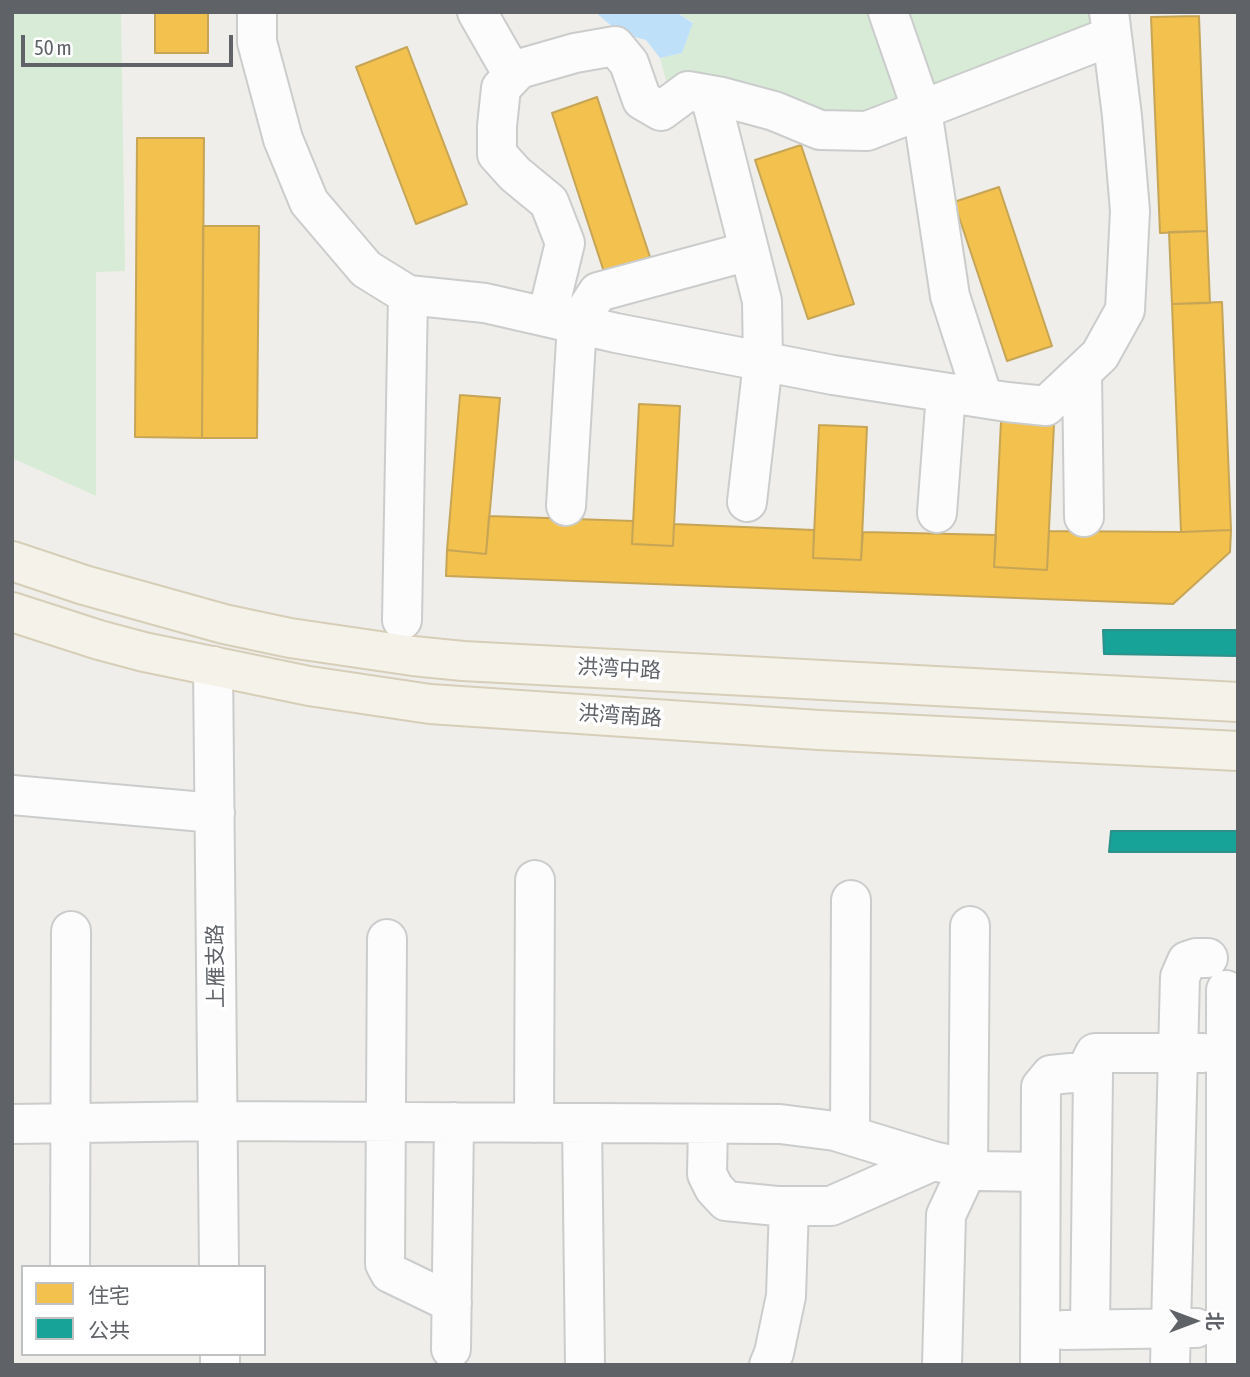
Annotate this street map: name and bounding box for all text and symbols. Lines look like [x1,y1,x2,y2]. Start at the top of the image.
scale bar [24,21,236,65]
text: 50 m [34,35,72,59]
street label: 洪湾中路 [576,654,662,684]
street label: 洪湾南路 [577,701,663,731]
street label: 上雁支路 [203,924,229,1008]
legend [21,1265,266,1356]
text: 住宅 [88,1283,130,1307]
north arrow [1159,1286,1229,1356]
text: 北 [1204,1311,1226,1331]
text: 公共 [88,1318,130,1342]

